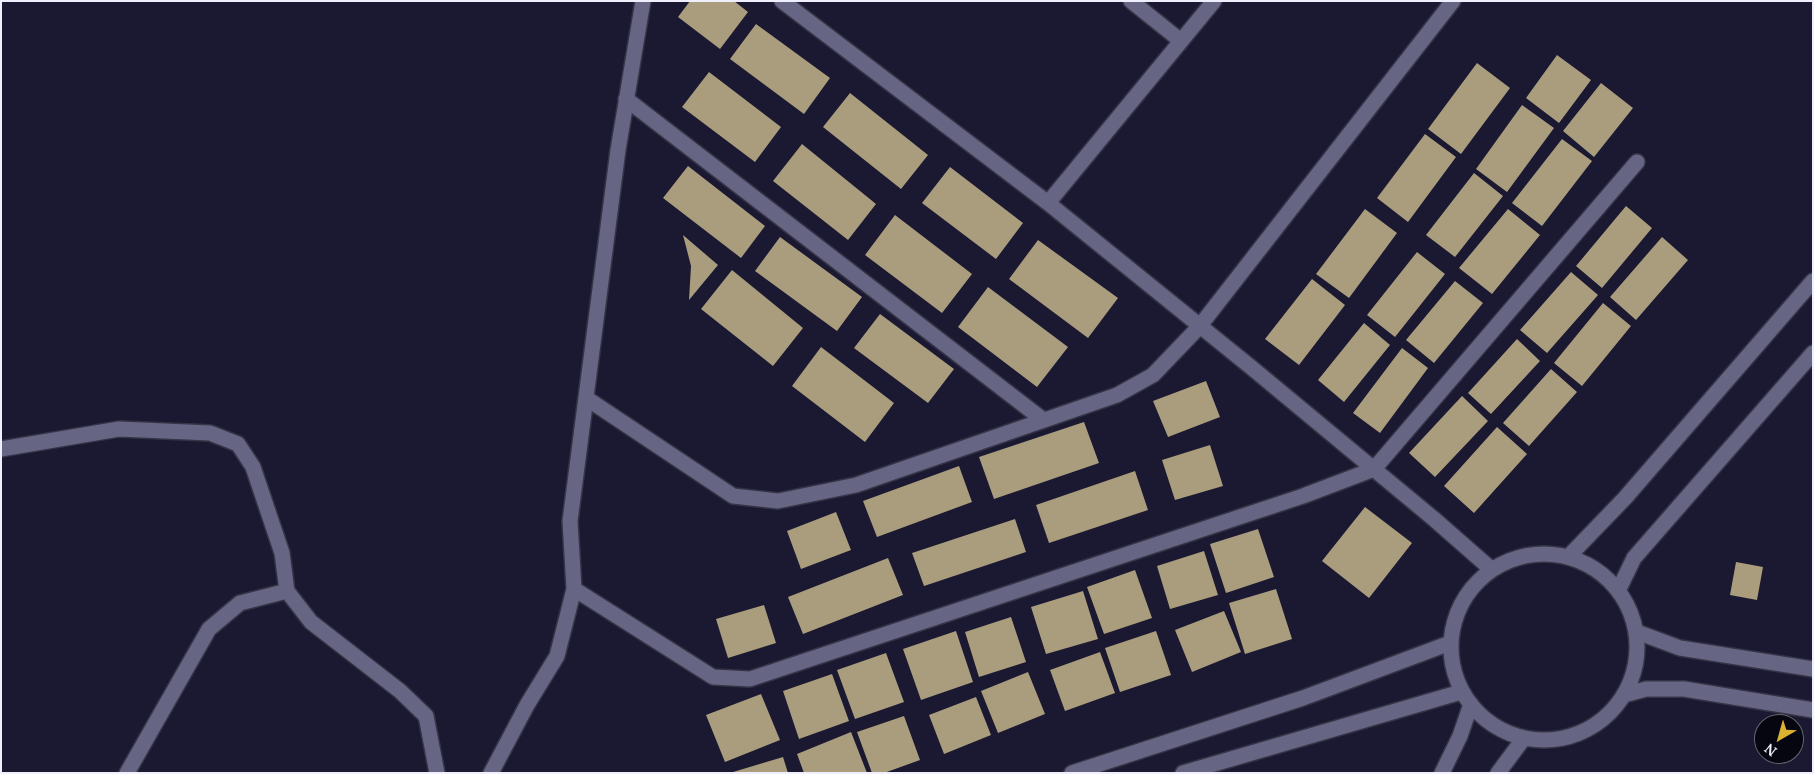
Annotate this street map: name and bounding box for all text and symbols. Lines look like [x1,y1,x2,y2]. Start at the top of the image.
north arrow [1754,714,1804,764]
text: N [1760,740,1780,761]

